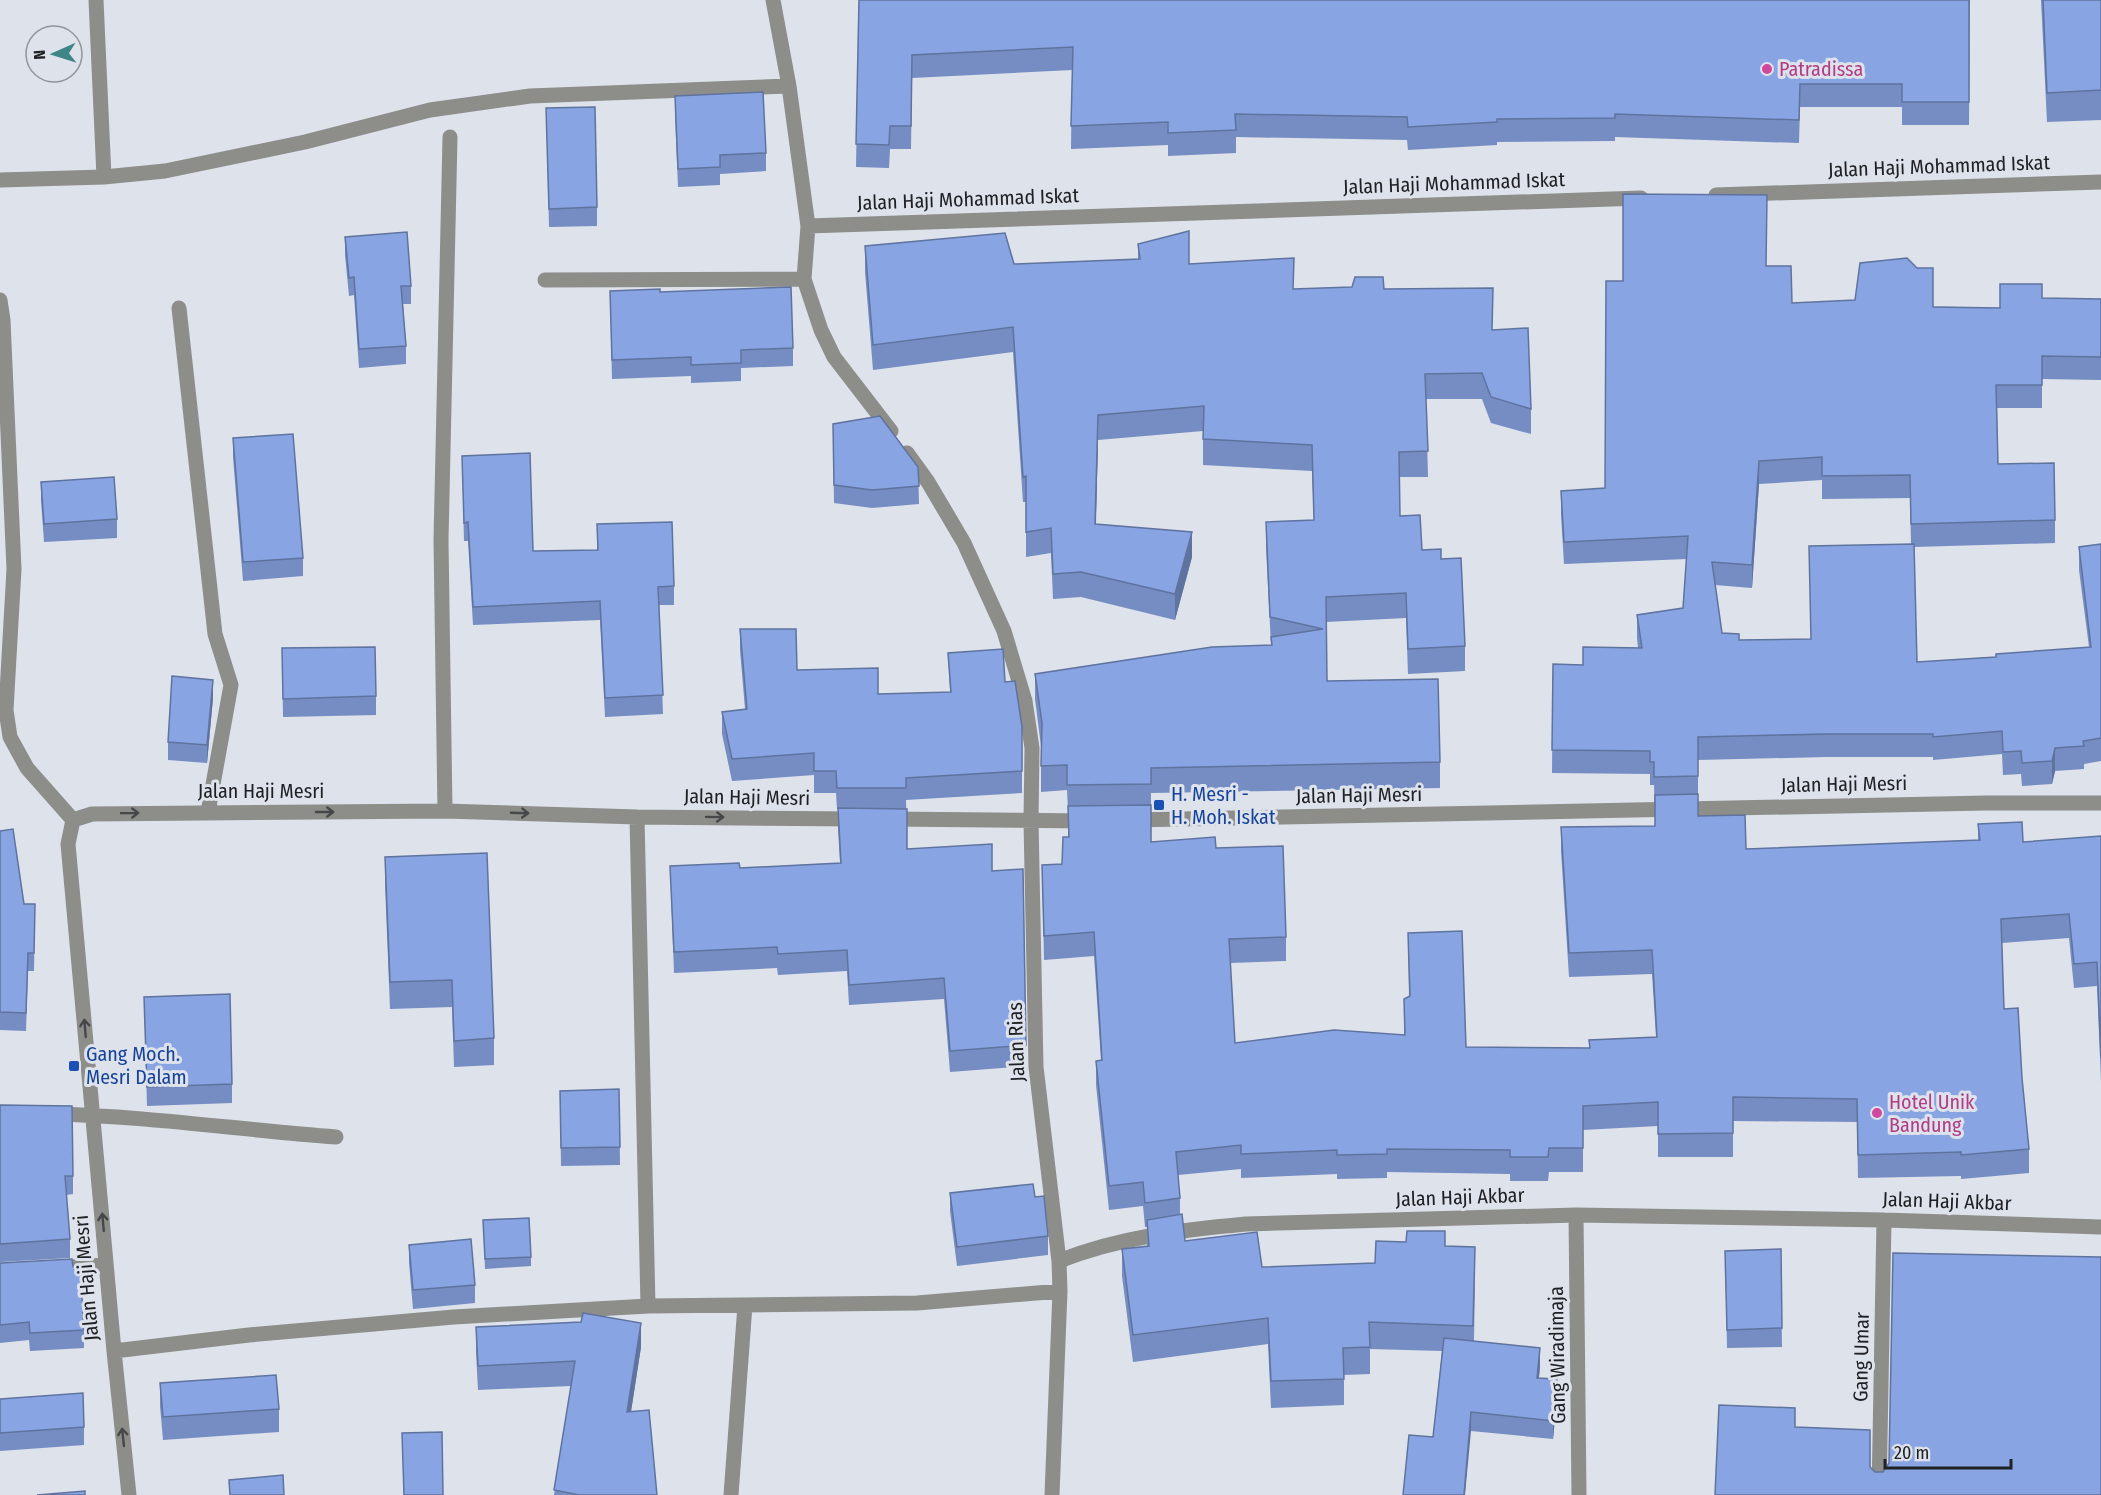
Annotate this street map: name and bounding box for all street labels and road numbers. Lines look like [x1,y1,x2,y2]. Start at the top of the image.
street label: Jalan Haji Mohammad Iskat [1828,150,2051,182]
street label: Jalan Haji Mohammad Iskat [1343,167,1566,199]
street label: Jalan Haji Mohammad Iskat [857,183,1080,215]
street label: Jalan Haji Mesri [1781,771,1907,797]
street label: Jalan Haji Mesri [198,779,324,803]
street label: Jalan Haji Mesri [1296,782,1422,808]
street label: Jalan Haji Mesri [684,784,810,810]
street label: Jalan Rias [1003,1002,1029,1082]
street label: Jalan Haji Akbar [1395,1183,1525,1211]
street label: Jalan Haji Akbar [1882,1187,2012,1215]
street label: Jalan Haji Mesri [69,1214,103,1342]
street label: Gang Wiradimaja [1544,1286,1570,1424]
street label: Gang Umar [1848,1312,1874,1402]

